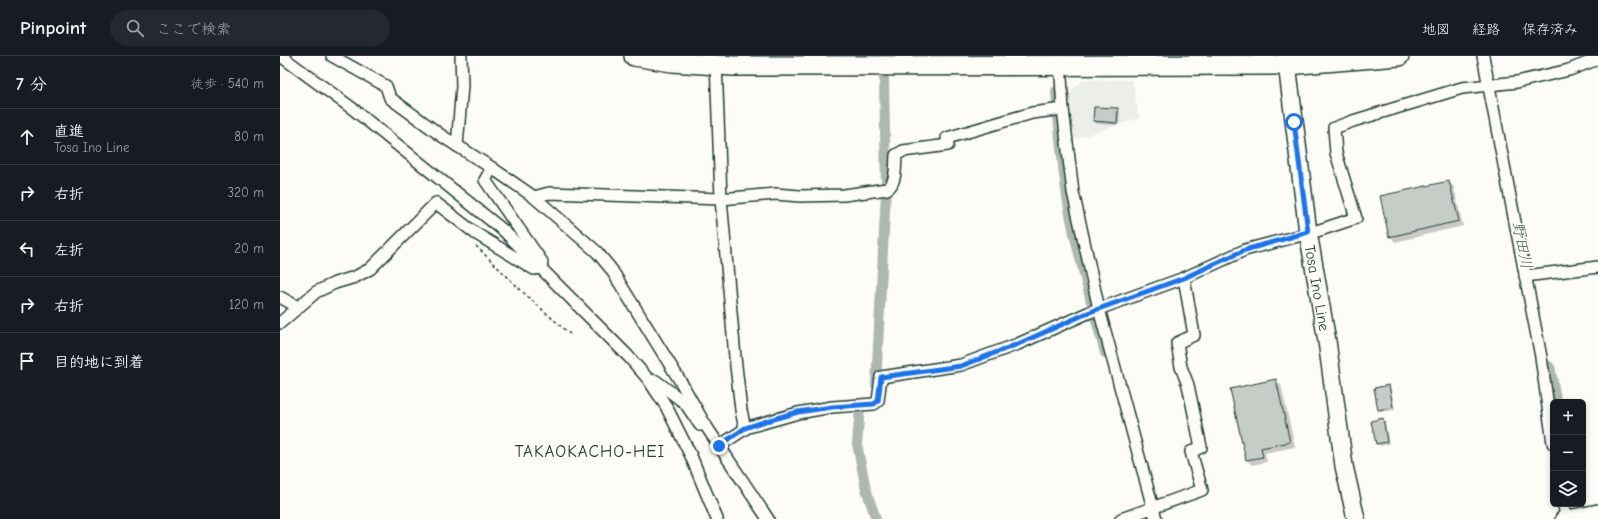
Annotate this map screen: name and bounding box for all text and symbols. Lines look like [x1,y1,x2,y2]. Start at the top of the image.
search box [110,10,390,46]
text: Pinpoint [20,17,86,39]
icon: search [124,17,146,39]
text: ここで検索 [156,20,231,38]
text: 地図 [1422,21,1450,38]
text: 経路 [1472,21,1500,38]
text: 保存済み [1522,21,1578,38]
text: 7 分 [16,75,47,94]
text: 徒歩 · 540 m [191,76,264,91]
route start [1285,113,1303,131]
text: 直進 [54,122,84,140]
icon: ahead [16,126,38,148]
text: 80 m [234,129,264,144]
text: Tosa Ino Line [54,140,129,155]
icon: right [16,182,38,204]
text: 右折 [54,185,84,203]
text: 320 m [228,185,264,200]
water label: 野田川 [1509,220,1535,270]
icon: left [16,238,38,260]
text: 左折 [54,241,84,259]
text: 20 m [234,241,264,256]
street label: Tosa Ino Line [1301,244,1334,333]
icon: right [16,294,38,316]
text: 右折 [54,297,84,315]
text: 120 m [229,297,264,312]
icon: arrive [16,350,38,372]
text: 目的地に到着 [54,353,144,371]
map controls [1550,399,1586,507]
button: + [1550,399,1586,435]
button: − [1550,435,1586,471]
route end [710,437,728,455]
district label: TAKAOKACHO-HEI [515,442,665,461]
button: layers [1550,471,1586,507]

